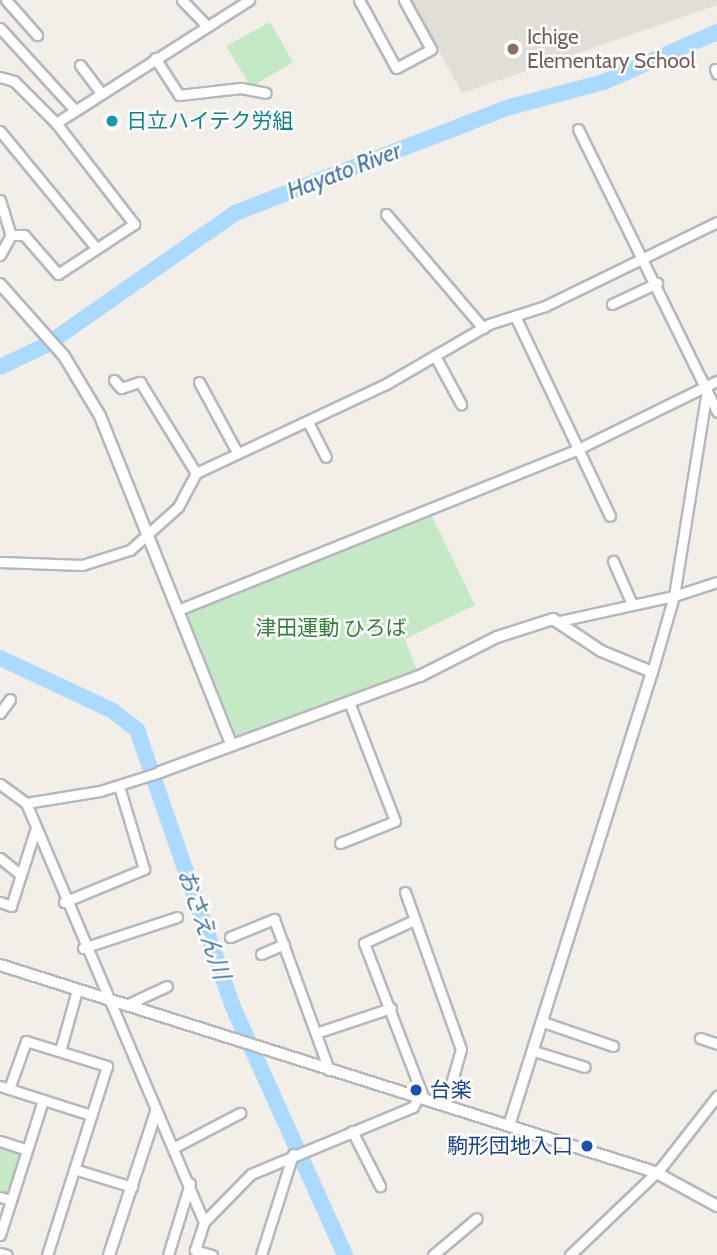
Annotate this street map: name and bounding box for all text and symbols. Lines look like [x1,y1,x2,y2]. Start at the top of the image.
place label: Ichige Elementary School [527,24,695,74]
marker: Ichige Elementary School [505,41,521,57]
place label: 日立ハイテク労組 [126,108,294,134]
marker: 日立ハイテク労組 [104,113,120,129]
water label: Hayato River [283,137,405,205]
park label: 津田運動 ひろば [255,615,407,641]
water label: おさえん川 [172,865,236,983]
place label: 台楽 [430,1077,472,1103]
marker: 台楽 [408,1082,424,1098]
place label: 駒形団地入口 [447,1133,573,1159]
marker: 駒形団地入口 [579,1138,595,1154]

